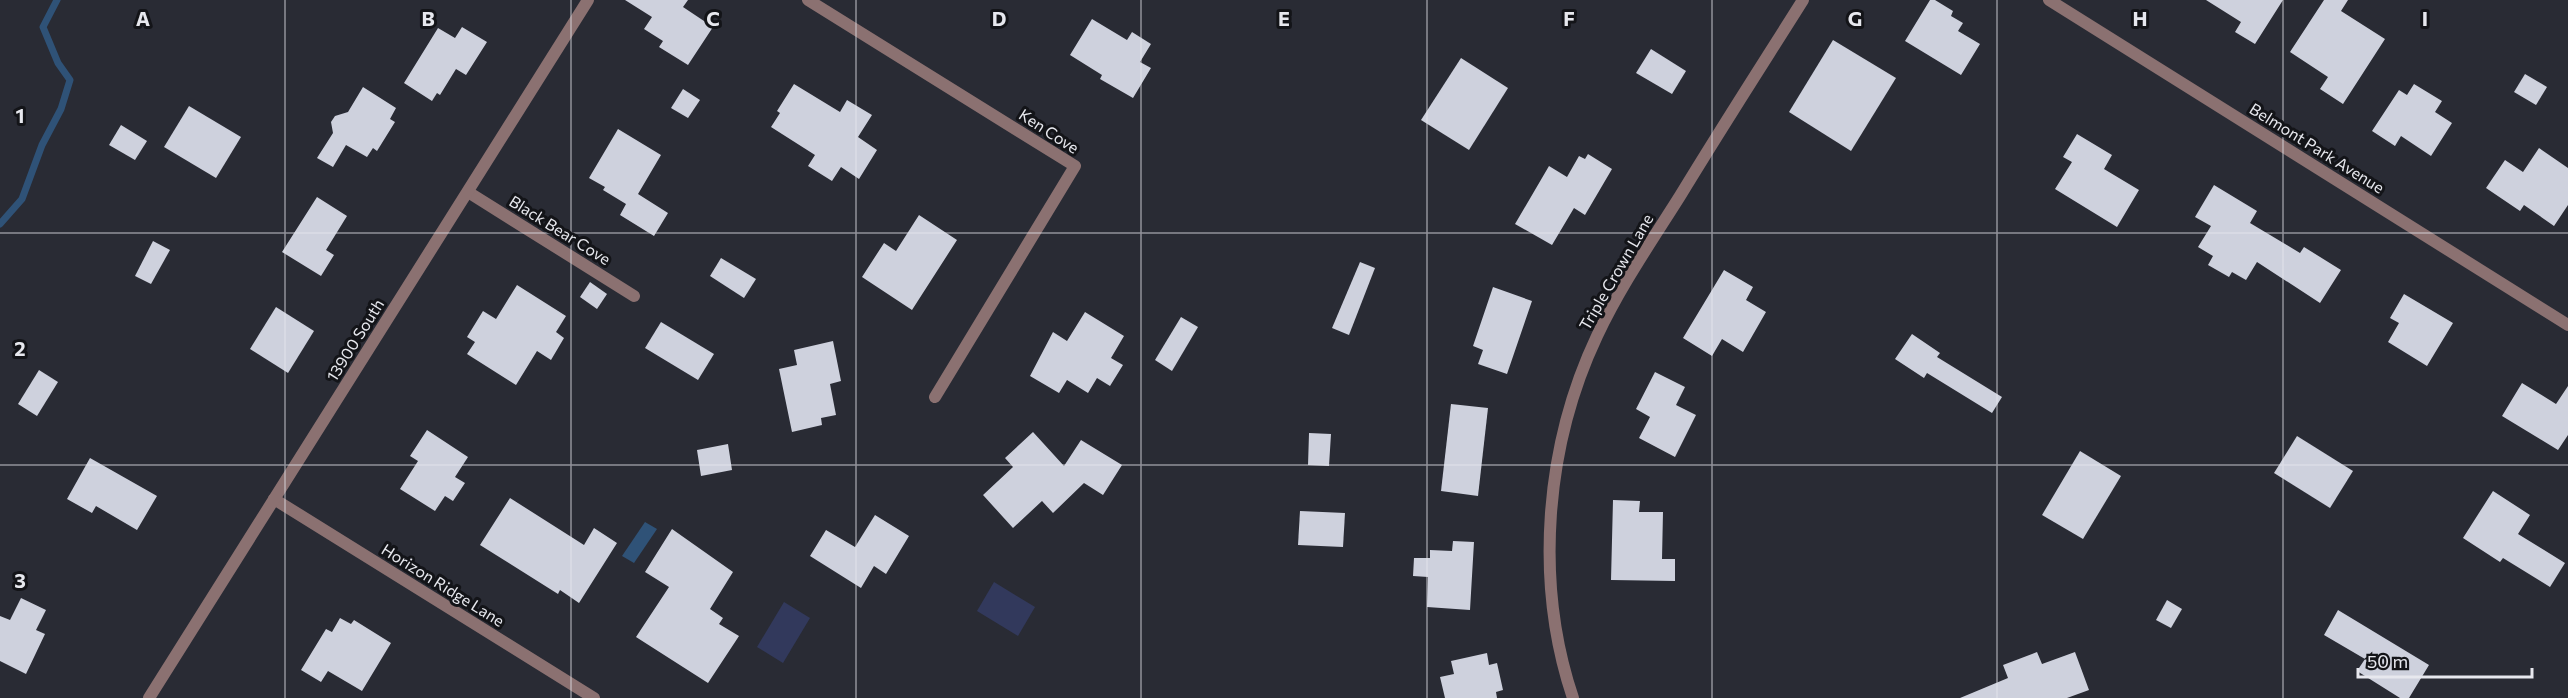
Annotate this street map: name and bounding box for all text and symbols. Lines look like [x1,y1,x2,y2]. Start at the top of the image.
text: A [136,6,150,30]
text: B [421,6,435,30]
text: C [706,6,720,30]
text: D [992,6,1006,30]
text: E [1278,6,1290,30]
text: F [1563,6,1575,30]
text: G [1848,6,1862,30]
text: H [2133,6,2148,30]
text: I [2422,6,2428,30]
street label: Belmont Park Avenue [2247,98,2388,197]
text: 1 [15,103,25,127]
street label: Ken Cove [1016,104,1083,157]
street label: Black Bear Cove [506,191,614,268]
street label: Triple Crown Lane [1575,210,1657,333]
street label: 13900 South [322,295,387,384]
text: 2 [14,336,26,360]
street label: Horizon Ridge Lane [378,539,508,630]
text: 3 [14,568,26,592]
scale bar [2358,641,2532,679]
text: 50 m [2367,650,2408,672]

